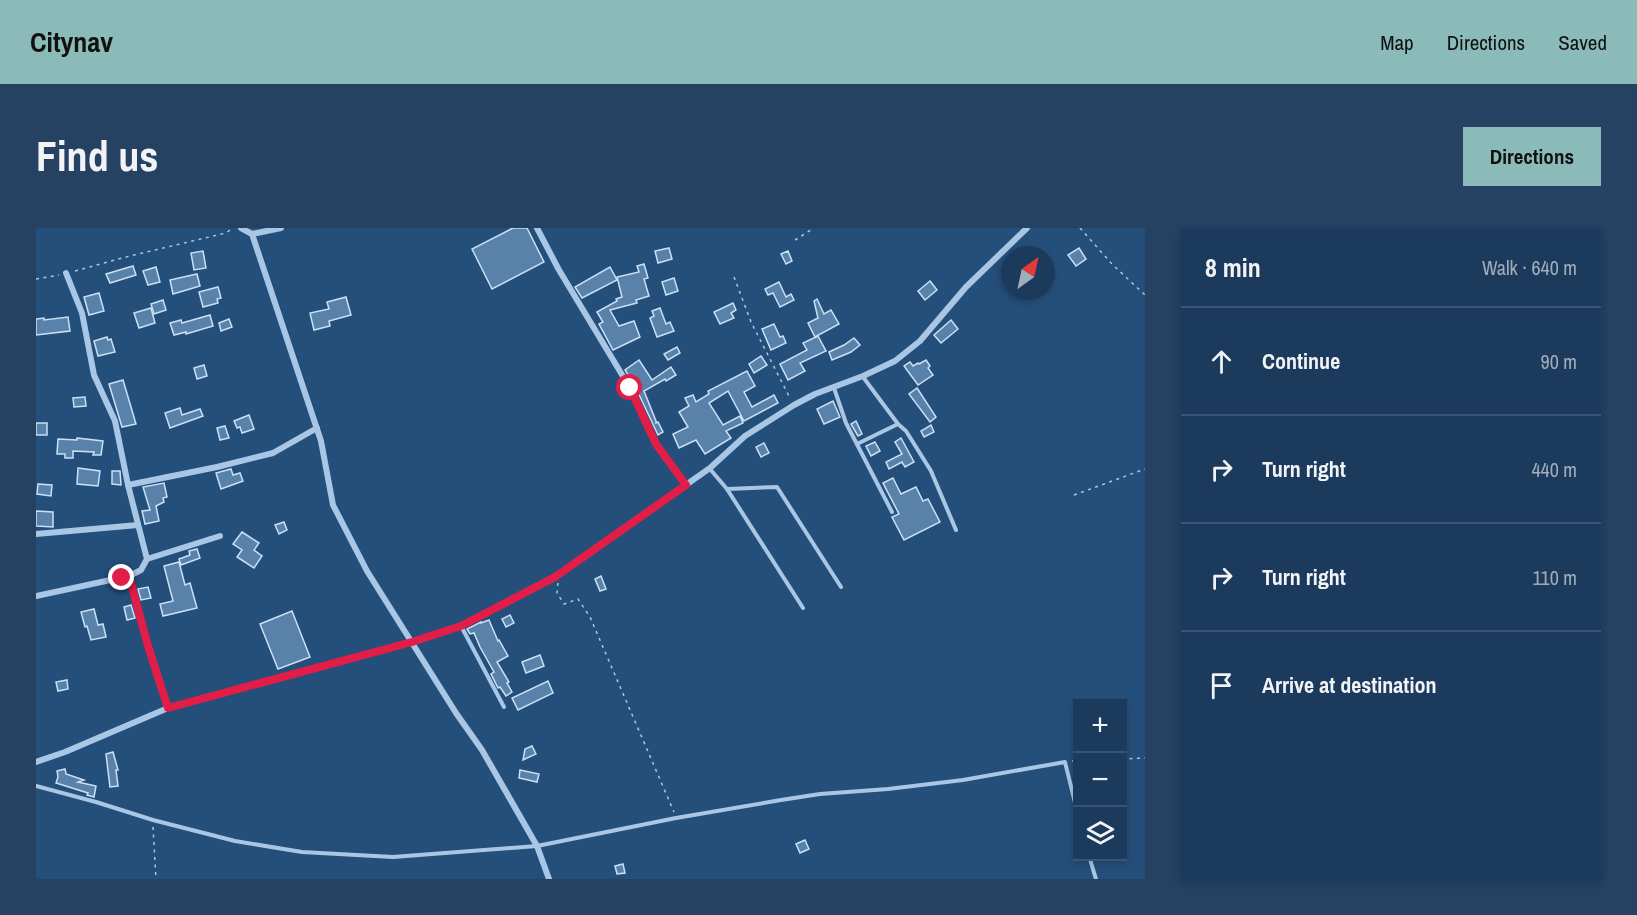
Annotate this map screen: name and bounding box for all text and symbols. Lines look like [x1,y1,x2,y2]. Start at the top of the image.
text: Citynav [30,23,113,61]
text: Map [1380,28,1414,57]
text: Directions [1447,28,1525,57]
text: Saved [1558,28,1607,57]
button: Directions [1463,127,1601,186]
text: Find us [36,128,158,184]
north arrow [1001,246,1055,300]
text: 8 min [1205,250,1261,285]
text: Walk · 640 m [1482,254,1577,281]
icon: ahead [1205,345,1238,378]
text: Continue [1262,346,1340,376]
text: 90 m [1541,348,1577,375]
route start [616,374,642,400]
icon: right [1205,453,1238,486]
text: Turn right [1262,454,1346,484]
text: 440 m [1531,456,1577,483]
icon: right [1205,561,1238,594]
text: Turn right [1262,562,1346,592]
route end [108,564,134,590]
text: 110 m [1533,564,1577,591]
icon: arrive [1205,669,1238,702]
text: Arrive at destination [1262,670,1436,700]
map controls [1073,699,1127,861]
button: + [1073,699,1127,753]
button: − [1073,753,1127,807]
button: layers [1073,807,1127,861]

